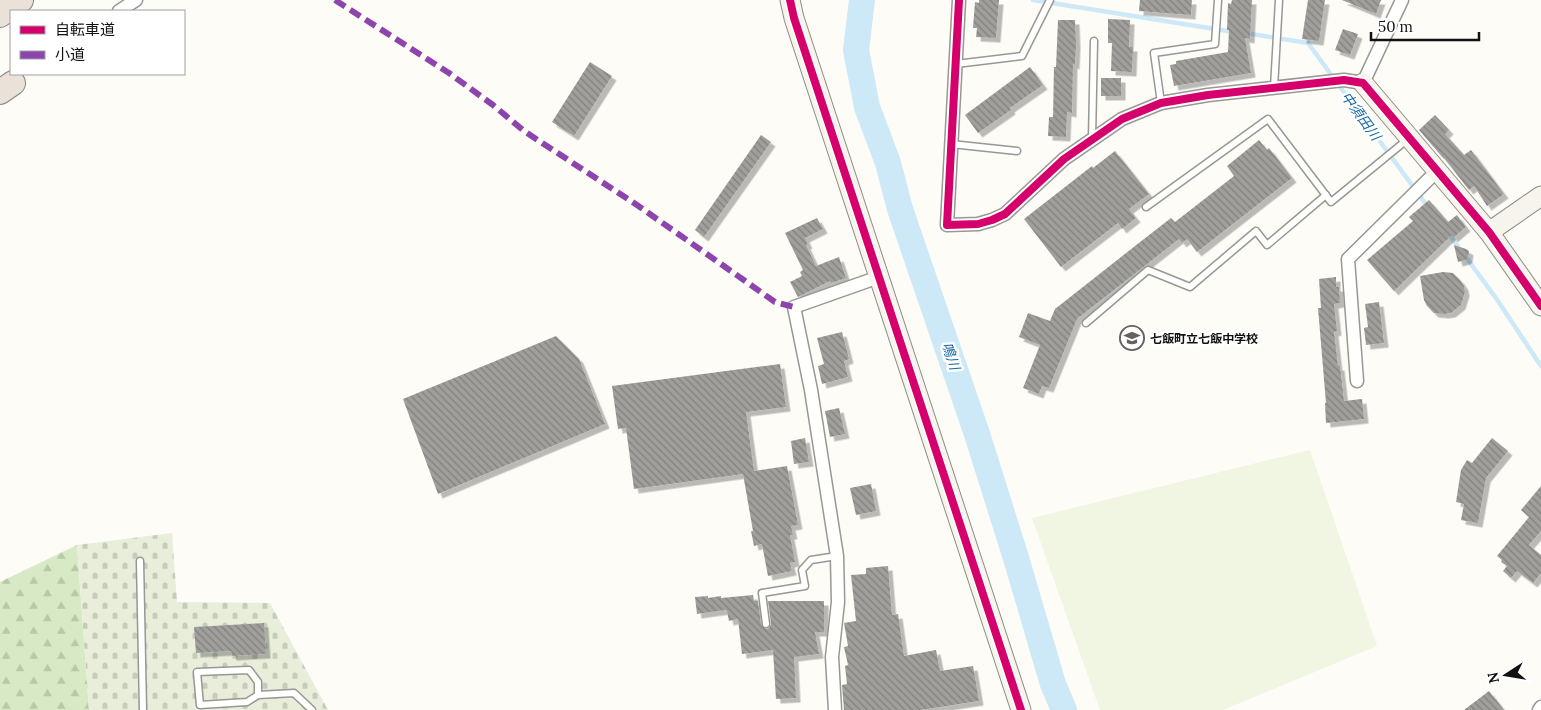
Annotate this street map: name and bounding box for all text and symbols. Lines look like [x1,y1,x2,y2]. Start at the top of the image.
legend [10,10,185,75]
scale bar [1371,10,1478,42]
text: 50 m [1378,17,1413,36]
text: 自転車道 [55,20,115,39]
text: 小道 [55,45,85,64]
water label: 中須田川 [1337,88,1386,146]
school or university icon: 七飯町立七飯中学校 [1119,325,1145,351]
place label: 七飯町立七飯中学校 [1150,331,1258,346]
water label: 鳴川 [938,340,965,374]
north arrow [1481,650,1531,700]
text: N [1483,670,1503,685]

